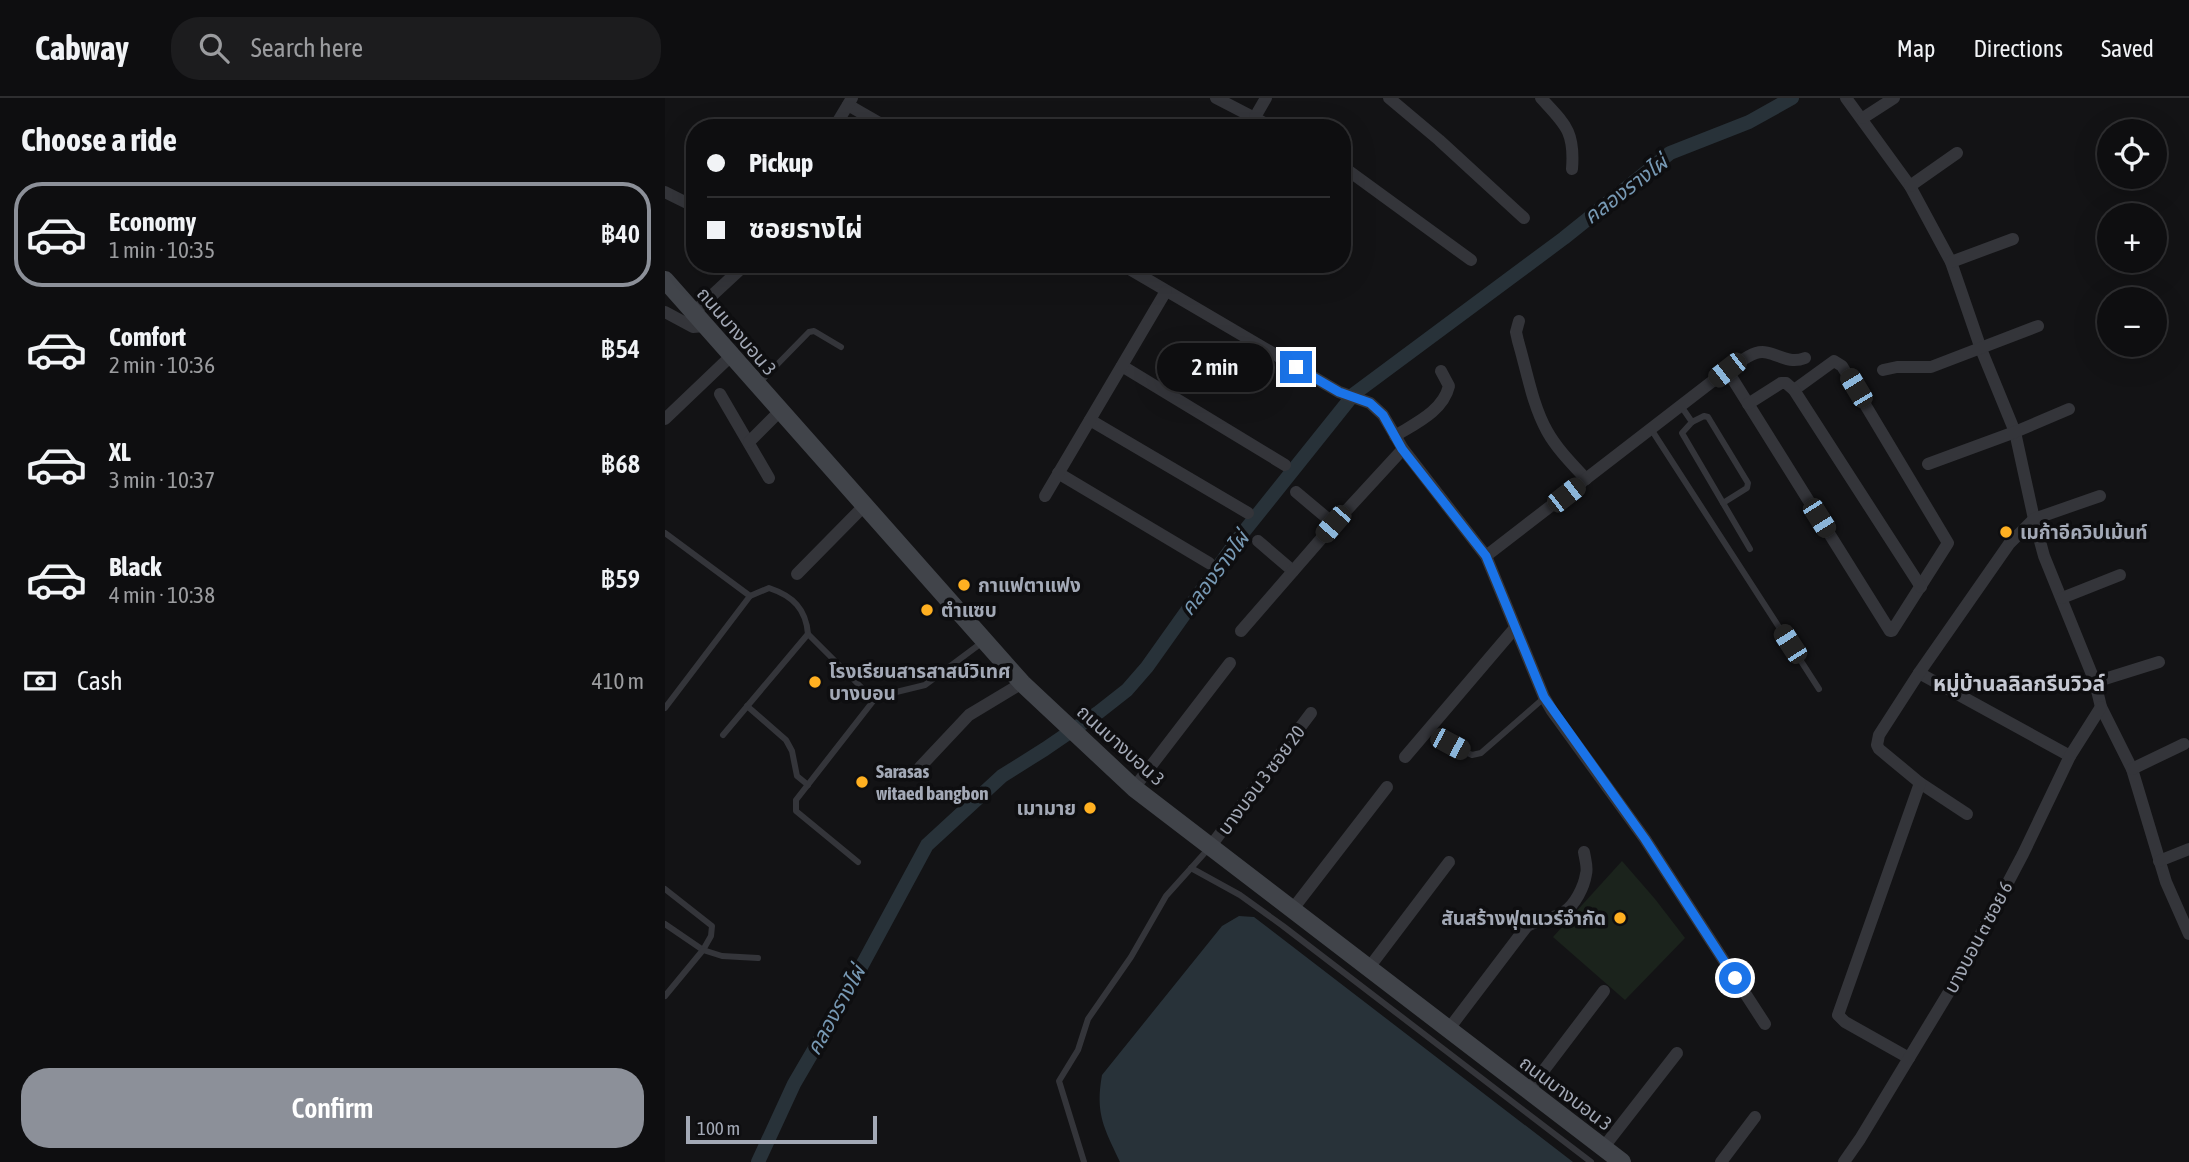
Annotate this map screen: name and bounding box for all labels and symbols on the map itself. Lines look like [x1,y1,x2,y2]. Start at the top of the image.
water label: คลองรางไผ่ [1579,148,1674,228]
street label: ถนนบางบอน 3 [693,282,781,380]
callout: 2 min [1156,342,1271,392]
car [1704,349,1751,391]
route end [1280,351,1312,383]
car [1837,365,1876,411]
car [1543,474,1590,516]
car [1799,495,1840,541]
car [1312,501,1355,547]
place label: เมก้าอีควิปเม้นท์ [2020,521,2148,543]
water label: คลองรางไผ่ [1175,524,1255,619]
marker: เมก้าอีควิปเม้นท์ [1998,524,2014,540]
place label: กาแฟตาแฟง [978,574,1081,596]
marker: กาแฟตาแฟง [956,577,972,593]
place label: ตำแซบ [941,599,997,621]
marker: ตำแซบ [919,602,935,618]
car [1770,621,1811,667]
place label: โรงเรียนสารสาสน์วิเทศ บางบอน [829,660,1011,704]
district label: หมู่บ้านลลิลกรีนวิวล์ [1933,671,2105,697]
marker: โรงเรียนสารสาสน์วิเทศ บางบอน [807,674,823,690]
street label: ถนนบางบอน 3 [1073,700,1169,790]
street label: บางบอน 3 ซอย 20 [1213,721,1309,839]
car [1427,725,1474,763]
place label: Sarasas witaed bangbon [876,760,989,804]
marker: Sarasas witaed bangbon [854,774,870,790]
place label: เมามาย [1017,797,1076,819]
marker: เมามาย [1082,800,1098,816]
street label: บางบอน ๓ ซอย 6 [1939,877,2017,997]
place label: สันสร้างฟุตแวร์จำกัด [1441,907,1606,930]
marker: สันสร้างฟุตแวร์จำกัด [1612,910,1628,926]
water label: คลองรางไผ่ [801,959,871,1059]
route start [1719,962,1751,994]
street label: ถนนบางบอน 3 [1516,1051,1616,1135]
scale bar [686,1113,877,1145]

